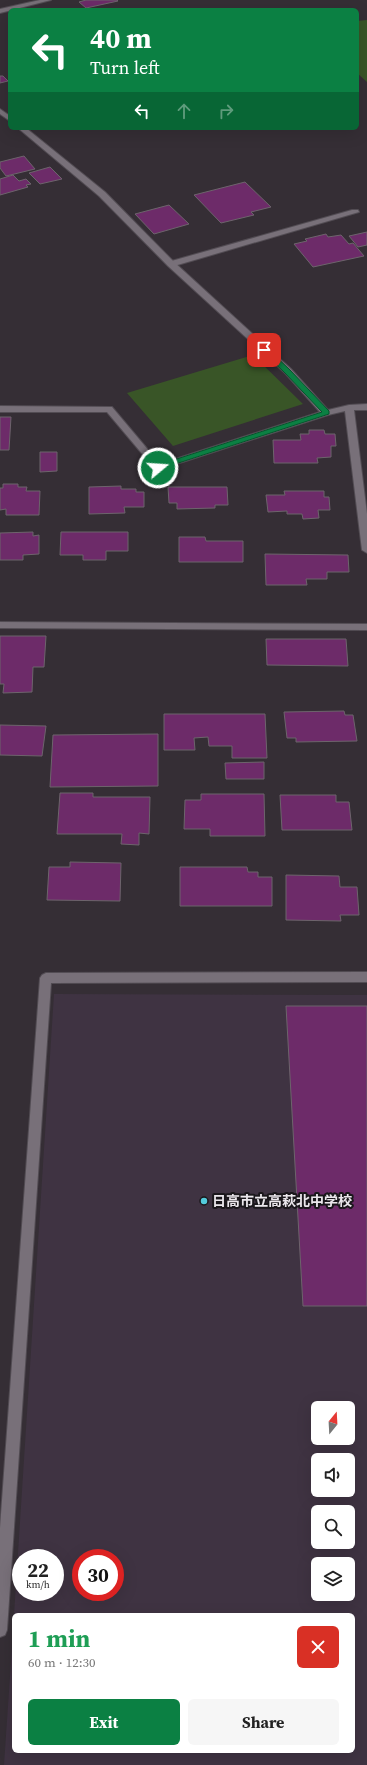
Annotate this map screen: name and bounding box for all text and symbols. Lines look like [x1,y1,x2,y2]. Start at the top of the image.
text: 40 m [90,19,152,57]
icon: left [24,24,76,76]
text: Turn left [90,55,160,80]
icon: left [131,100,153,122]
icon: ahead [173,100,195,122]
icon: right [215,100,237,122]
pin [247,333,281,367]
icon: arrive [253,339,275,361]
position arrow [137,447,179,489]
place label: 日高市立高萩北中学校 [212,1191,352,1211]
marker: 日高市立高萩北中学校 [199,1196,209,1206]
north arrow [311,1401,355,1445]
map controls [311,1401,355,1601]
button: sound [311,1453,355,1497]
button: search [311,1505,355,1549]
speed limit sign: 30 [72,1549,124,1601]
text: 22 [27,1556,49,1584]
button: layers [311,1557,355,1601]
text: km/h [26,1578,50,1591]
text: 1 min [28,1622,90,1655]
button: close [297,1626,339,1668]
text: 60 m · 12:30 [28,1654,96,1671]
button: Exit [28,1699,180,1745]
button: Share [188,1699,339,1745]

